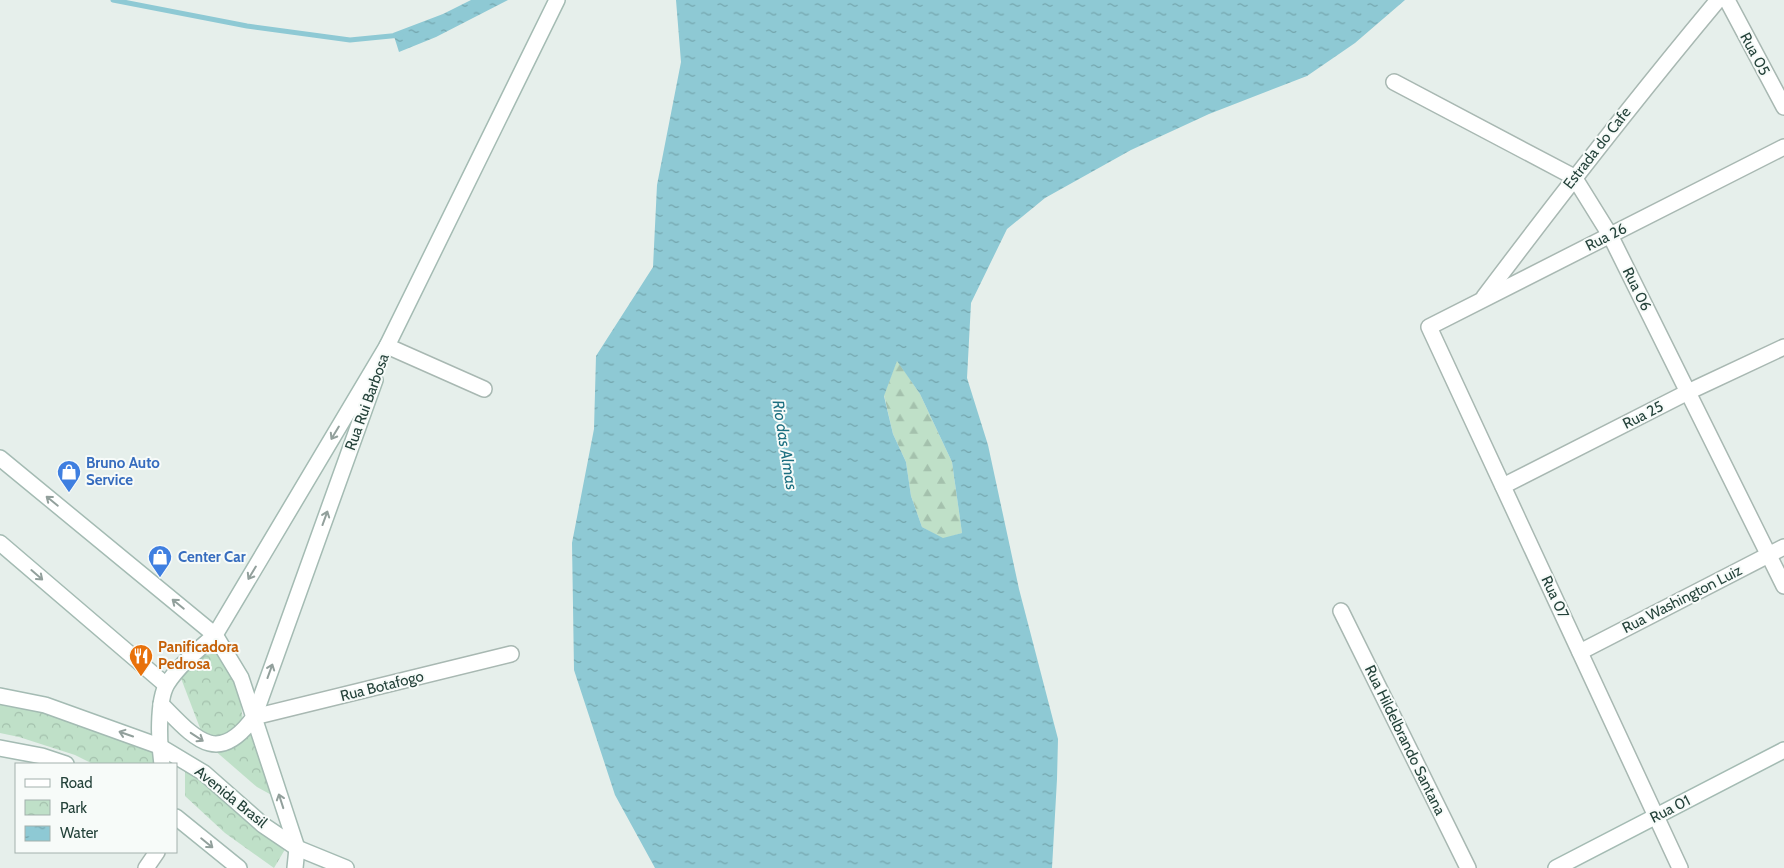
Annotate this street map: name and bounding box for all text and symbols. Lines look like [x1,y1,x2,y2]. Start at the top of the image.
street label: Rua 05 [1736,30,1774,78]
street label: Estrada do Cafe [1559,103,1635,193]
street label: Rua 26 [1582,219,1630,255]
street label: Rua 06 [1619,264,1655,314]
street label: Rua Rui Barbosa [341,351,393,453]
street label: Rua 25 [1620,397,1666,433]
water label: Rio das Almas [769,399,801,491]
one-way arrow [330,426,340,441]
place label: Bruno Auto Service [86,454,160,489]
shop icon: Bruno Auto Service [56,459,82,493]
one-way arrow [46,496,59,507]
one-way arrow [321,511,330,526]
shop icon: Center Car [147,544,173,578]
place label: Center Car [178,548,246,566]
street label: Rua Washington Luiz [1619,561,1745,637]
one-way arrow [247,566,257,580]
one-way arrow [30,569,43,580]
street label: Rua 07 [1537,573,1573,622]
one-way arrow [172,599,185,610]
place label: Panificadora Pedrosa [158,638,239,673]
restaurant icon: Panificadora Pedrosa [128,643,154,677]
street label: Rua Hildelbrando Santana [1361,662,1449,819]
one-way arrow [266,664,275,679]
street label: Rua Botafogo [338,667,426,705]
one-way arrow [119,729,135,738]
one-way arrow [190,732,204,742]
street label: Avenida Brasil [191,762,271,832]
legend [15,763,178,853]
text: Road [60,774,93,792]
street label: Rua 01 [1647,791,1693,827]
one-way arrow [276,794,286,810]
text: Park [60,799,87,817]
text: Water [60,824,98,842]
one-way arrow [201,838,214,849]

